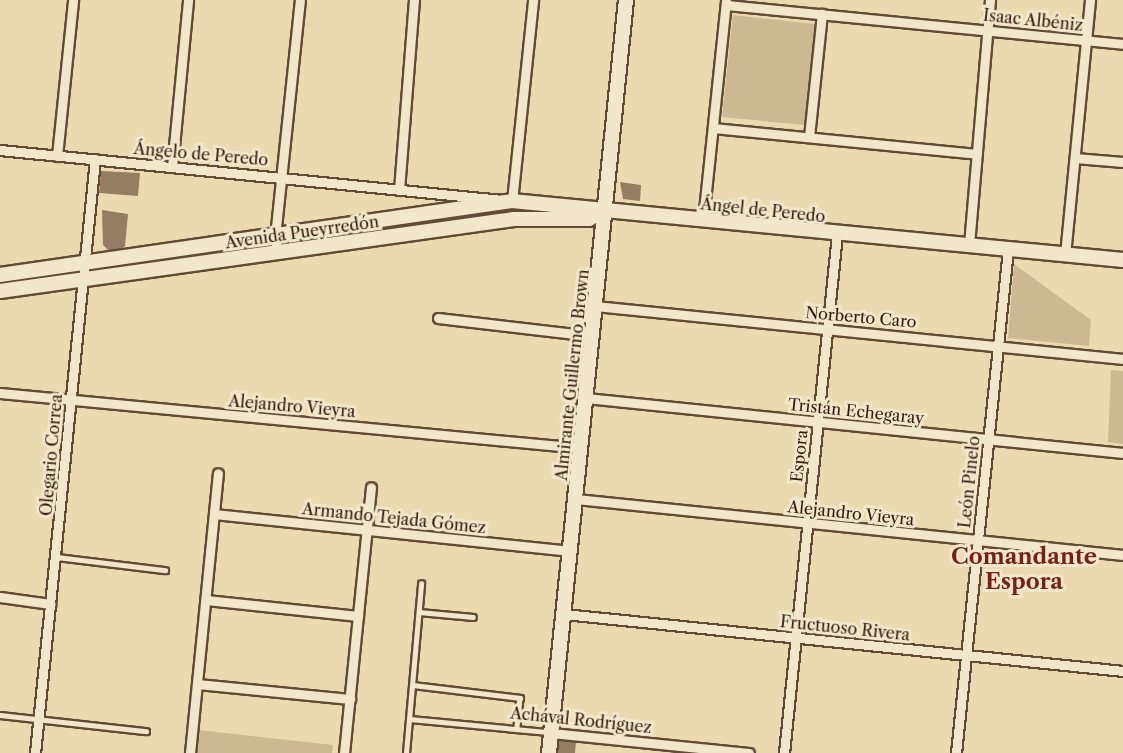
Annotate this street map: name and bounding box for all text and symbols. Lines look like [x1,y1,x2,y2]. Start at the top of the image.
street label: Isaac Albéniz [982,5,1084,35]
street label: Ángelo de Peredo [133,139,269,169]
street label: Ángel de Peredo [700,194,826,226]
street label: Avenida Pueyrredón [224,212,380,252]
street label: Almirante Guillermo Brown [551,268,593,482]
street label: Norberto Caro [805,303,917,331]
street label: Alejandro Vieyra [227,391,357,421]
street label: Olegario Correa [36,393,66,517]
street label: Tristán Echegaray [787,394,925,428]
street label: Espora [787,429,811,483]
street label: León Pinelo [955,435,983,529]
street label: Alejandro Vieyra [786,497,916,529]
street label: Armando Tejada Gómez [301,499,487,537]
district label: Comandante Espora [951,543,1097,594]
street label: Fructuoso Rivera [779,612,911,644]
street label: Achával Rodríguez [509,703,653,737]

